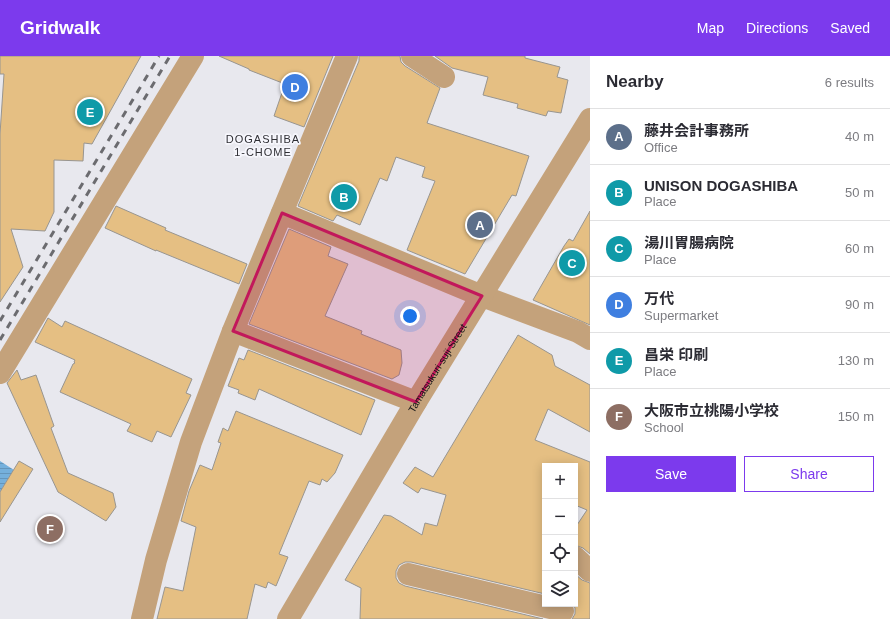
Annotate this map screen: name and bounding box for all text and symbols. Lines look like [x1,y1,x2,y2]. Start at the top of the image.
text: Gridwalk [20,17,100,38]
text: Map [697,20,724,36]
text: Directions [746,20,808,36]
text: Saved [830,20,870,36]
pin: D [282,72,308,102]
text: Nearby [606,72,664,91]
text: 6 results [825,75,874,90]
pin: E [77,97,103,127]
text: 藤井会計事務所 [644,122,749,139]
text: A [614,129,624,144]
text: 40 m [845,129,874,144]
district label: DOGASHIBA 1-CHOME [226,133,300,158]
text: Office [644,140,678,155]
text: UNISON DOGASHIBA [644,177,798,194]
pin: B [331,182,357,212]
text: B [614,185,624,200]
text: 50 m [845,185,874,200]
text: Place [644,194,677,209]
pin: A [467,210,493,240]
text: 湯川胃腸病院 [644,234,734,251]
text: C [614,241,624,256]
text: 60 m [845,241,874,256]
pin: C [559,248,585,278]
text: Place [644,252,677,267]
text: 万代 [644,290,674,307]
text: D [614,297,624,312]
text: 90 m [845,297,874,312]
your location [400,306,420,326]
text: Supermarket [644,308,718,323]
street label: Tamatsukuri-suji Street [406,322,469,414]
text: 昌栄 印刷 [644,346,708,363]
text: E [615,353,623,368]
text: 130 m [838,353,874,368]
text: Place [644,364,677,379]
text: 大阪市立桃陽小学校 [644,402,779,419]
text: F [615,409,623,424]
text: 150 m [838,409,874,424]
text: School [644,420,684,435]
button: Save [606,456,736,492]
button: Share [744,456,874,492]
map controls [542,463,578,607]
button: + [542,463,578,499]
button: − [542,499,578,535]
pin: F [37,514,63,544]
button: locate [542,535,578,571]
button: layers [542,571,578,607]

